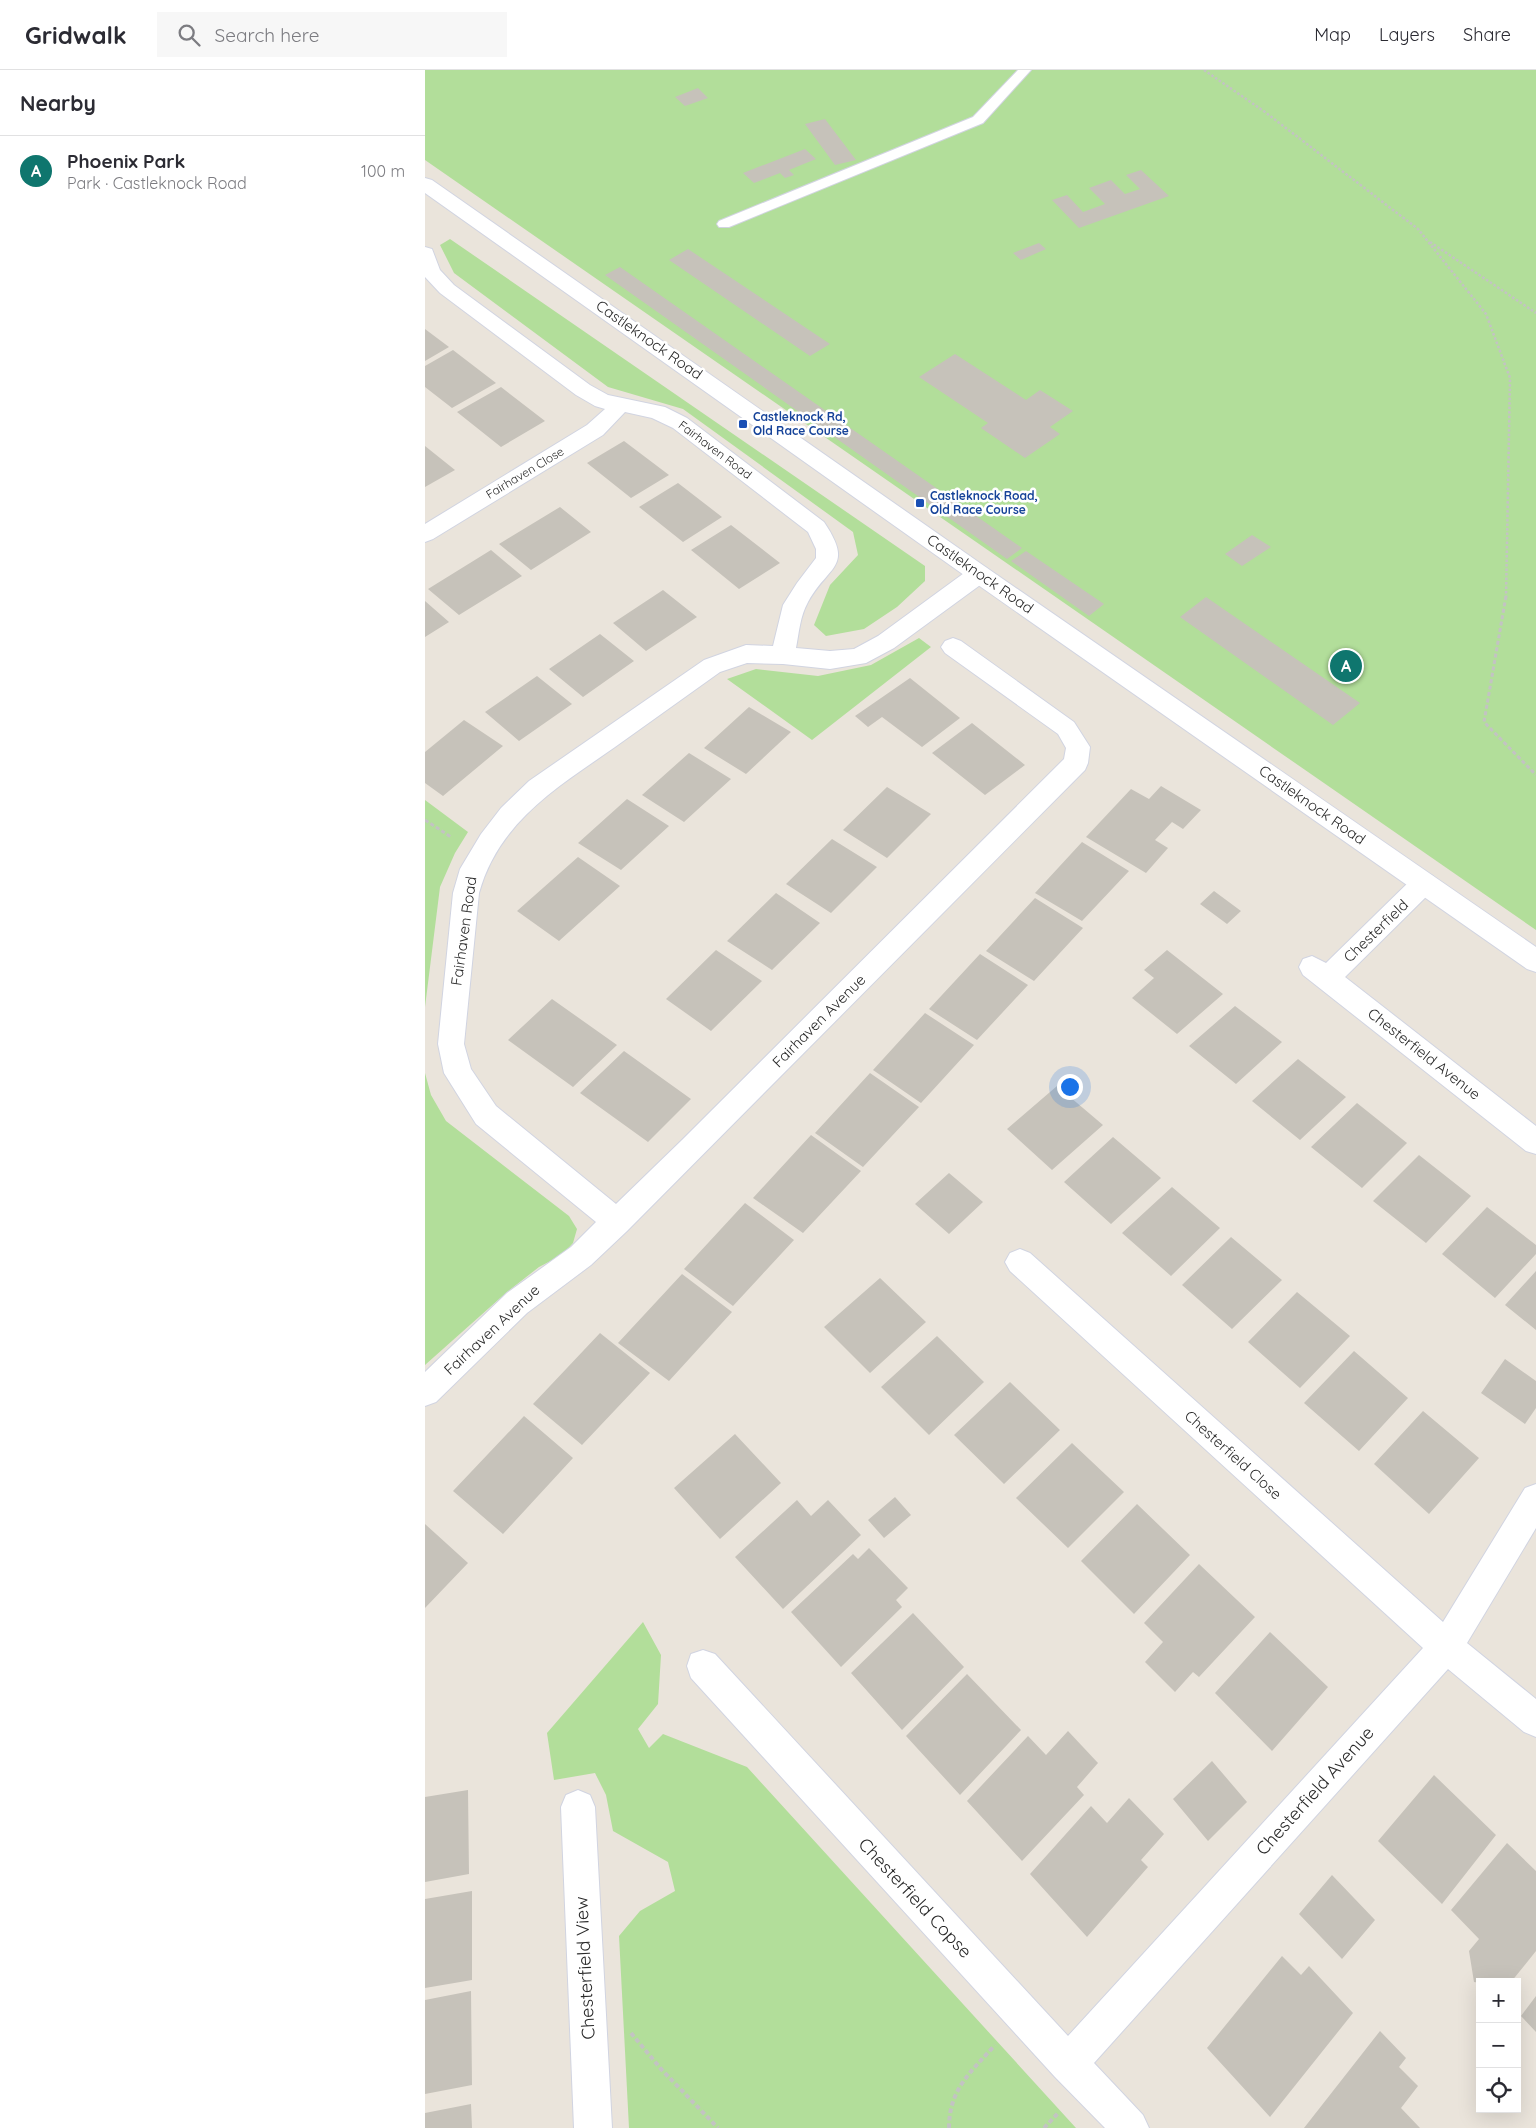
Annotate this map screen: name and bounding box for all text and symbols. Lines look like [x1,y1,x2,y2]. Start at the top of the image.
search box [157,12,507,57]
text: Gridwalk [25,20,127,50]
icon: search [175,21,203,49]
text: Search here [215,23,319,47]
text: Map [1314,23,1351,46]
text: Layers [1379,23,1435,46]
text: Share [1463,23,1511,46]
text: Nearby [20,90,96,116]
text: Phoenix Park [67,149,185,173]
text: A [31,161,41,181]
text: 100 m [361,161,405,181]
text: Park · Castleknock Road [67,173,247,193]
street label: Castleknock Road [592,296,706,383]
place label: Castleknock Rd, Old Race Course [753,409,849,438]
street label: Fairhaven Road [676,417,755,482]
marker: Castleknock Rd, Old Race Course [737,418,749,430]
street label: Fairhaven Close [483,443,567,502]
place label: Castleknock Road, Old Race Course [930,488,1038,517]
marker: Castleknock Road, Old Race Course [914,497,926,509]
street label: Castleknock Road [923,530,1037,617]
pin: A [1330,647,1362,685]
street label: Castleknock Road [1255,761,1369,848]
street label: Fairhaven Road [446,875,481,987]
street label: Chesterfield [1339,895,1412,966]
street label: Fairhaven Avenue [768,970,869,1071]
street label: Chesterfield Avenue [1364,1004,1485,1104]
your location [1057,1074,1083,1100]
street label: Fairhaven Avenue [440,1280,544,1379]
street label: Chesterfield Close [1181,1406,1286,1503]
street label: Chesterfield Avenue [1251,1721,1379,1860]
street label: Chesterfield Copse [854,1833,977,1963]
street label: Chesterfield View [569,1896,600,2040]
map controls [1476,1978,1521,2113]
button: + [1476,1978,1521,2023]
button: − [1476,2023,1521,2068]
button: locate [1476,2068,1521,2113]

